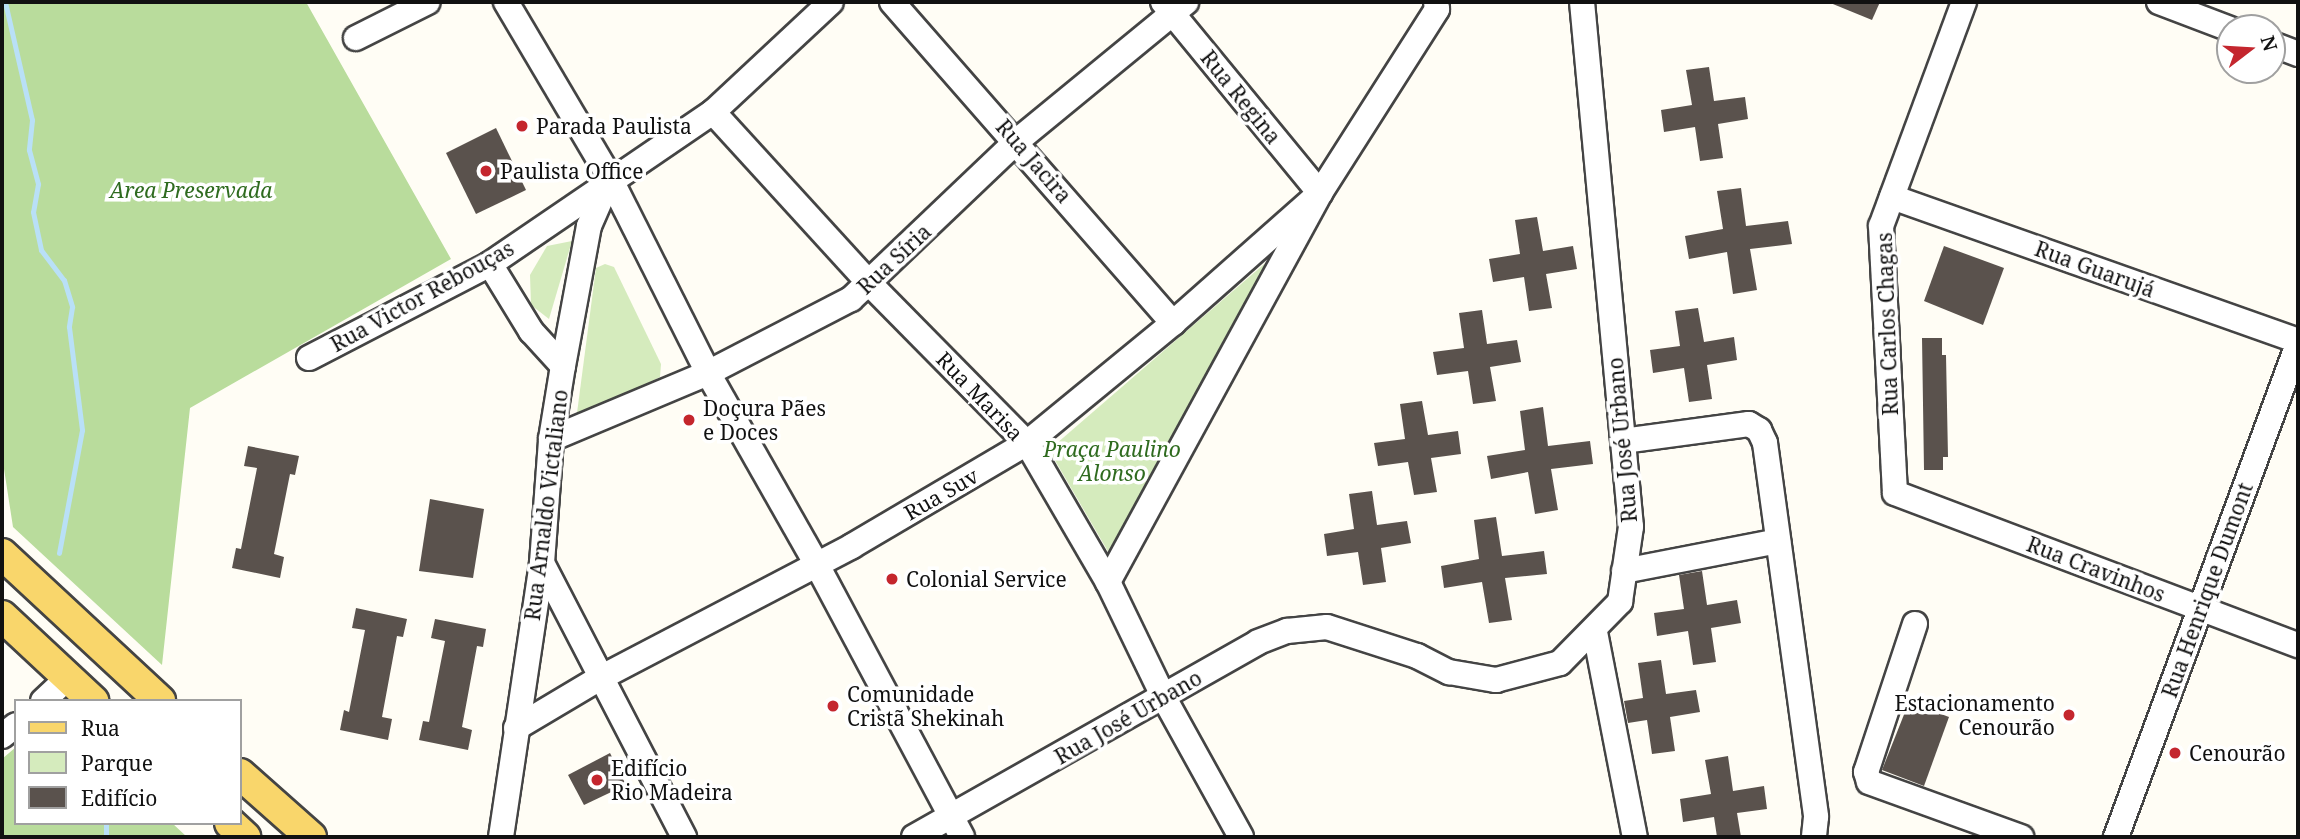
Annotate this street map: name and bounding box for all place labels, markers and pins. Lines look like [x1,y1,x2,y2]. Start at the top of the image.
place label: Parada Paulista [536,113,692,139]
marker: Parada Paulista [514,118,530,134]
place label: Paulista Office [500,158,643,184]
marker: Paulista Office [478,163,494,179]
place label: Doçura Pães e Doces [703,395,826,445]
marker: Doçura Pães e Doces [681,412,697,428]
place label: Colonial Service [906,566,1067,592]
marker: Colonial Service [884,571,900,587]
place label: Comunidade Cristã Shekinah [847,681,1004,731]
place label: Estacionamento Cenourão [1895,690,2055,740]
marker: Comunidade Cristã Shekinah [825,698,841,714]
marker: Estacionamento Cenourão [2061,707,2077,723]
place label: Cenourão [2189,740,2286,766]
marker: Cenourão [2167,745,2183,761]
place label: Edifício Rio Madeira [611,755,733,805]
marker: Edifício Rio Madeira [589,772,605,788]

